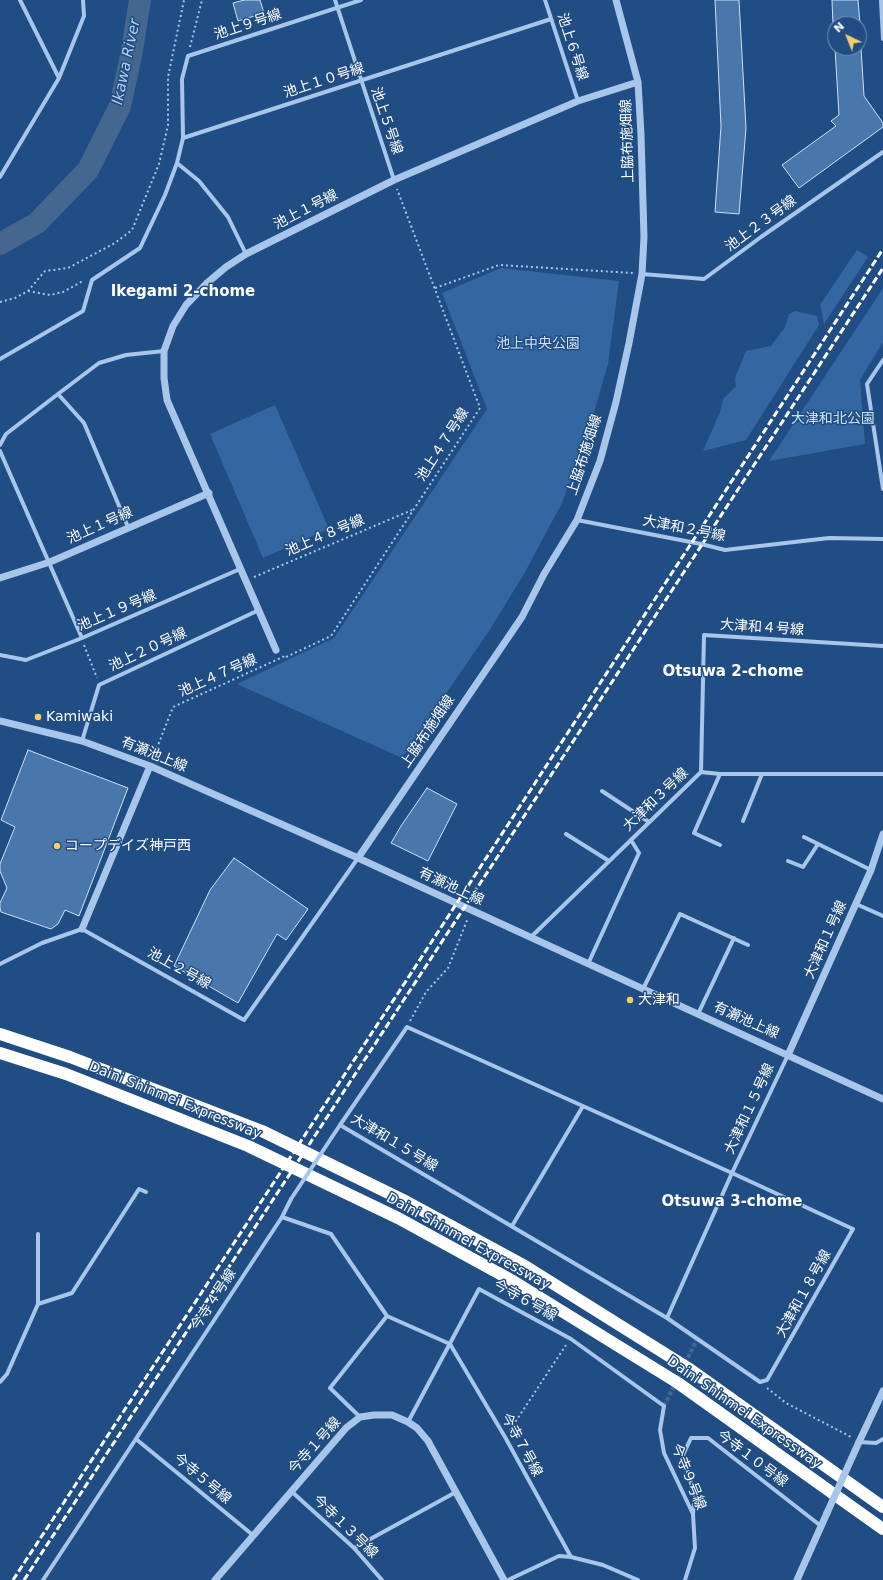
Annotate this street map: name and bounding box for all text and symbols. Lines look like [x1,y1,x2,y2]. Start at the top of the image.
street label: 池上９号線 [212,6,284,44]
street label: 池上６号線 [553,11,591,83]
north arrow [827,16,867,56]
water label: Ikawa River [109,17,145,107]
text: N [831,20,847,35]
street label: 池上１０号線 [281,60,367,102]
street label: 池上５号線 [367,85,405,157]
street label: 上脇布施畑線 [618,99,638,183]
street label: 池上１号線 [271,187,341,233]
street label: 池上２３号線 [722,193,800,255]
district label: Ikegami 2-chome [111,283,255,301]
park label: 池上中央公園 [496,336,580,352]
street label: 池上４７号線 [413,405,473,485]
park label: 大津和北公園 [791,411,875,427]
street label: 上脇布施畑線 [564,412,606,498]
street label: 池上１号線 [65,504,135,548]
street label: 池上４８号線 [283,512,367,560]
street label: 大津和２号線 [641,513,727,545]
street label: 池上１９号線 [75,587,159,635]
street label: 大津和４号線 [720,617,804,639]
street label: 池上２０号線 [106,625,190,675]
street label: 池上４７号線 [176,651,260,701]
district label: Otsuwa 2-chome [662,663,804,681]
street label: 上脇布施畑線 [398,692,458,772]
place label: Kamiwaki [46,709,113,725]
marker: Kamiwaki [33,712,43,722]
street label: 有瀬池上線 [118,734,190,776]
street label: 大津和３号線 [620,765,692,835]
place label: コープデイズ神戸西 [65,838,191,854]
marker: コープデイズ神戸西 [52,841,62,851]
street label: 有瀬池上線 [416,865,486,909]
street label: 大津和１号線 [801,898,851,982]
street label: 池上２号線 [144,945,214,993]
place label: 大津和 [638,992,680,1008]
marker: 大津和 [625,995,635,1005]
street label: 有瀬池上線 [711,999,781,1043]
street label: Daini Shinmei Expressway [86,1059,264,1143]
street label: 大津和１５号線 [722,1061,778,1157]
street label: 大津和１５号線 [348,1111,440,1175]
street label: Daini Shinmei Expressway [383,1190,553,1294]
district label: Otsuwa 3-chome [661,1193,803,1211]
street label: 大津和１８号線 [773,1247,835,1341]
street label: 今寺４号線 [188,1266,240,1334]
street label: 今寺６号線 [490,1277,560,1325]
street label: Daini Shinmei Expressway [664,1353,824,1473]
street label: 今寺７号線 [497,1410,545,1480]
street label: 今寺１号線 [285,1414,345,1478]
street label: 今寺１０号線 [713,1427,791,1491]
street label: 今寺９号線 [667,1441,709,1513]
street label: 今寺５号線 [170,1450,234,1508]
street label: 今寺１３号線 [309,1492,381,1562]

